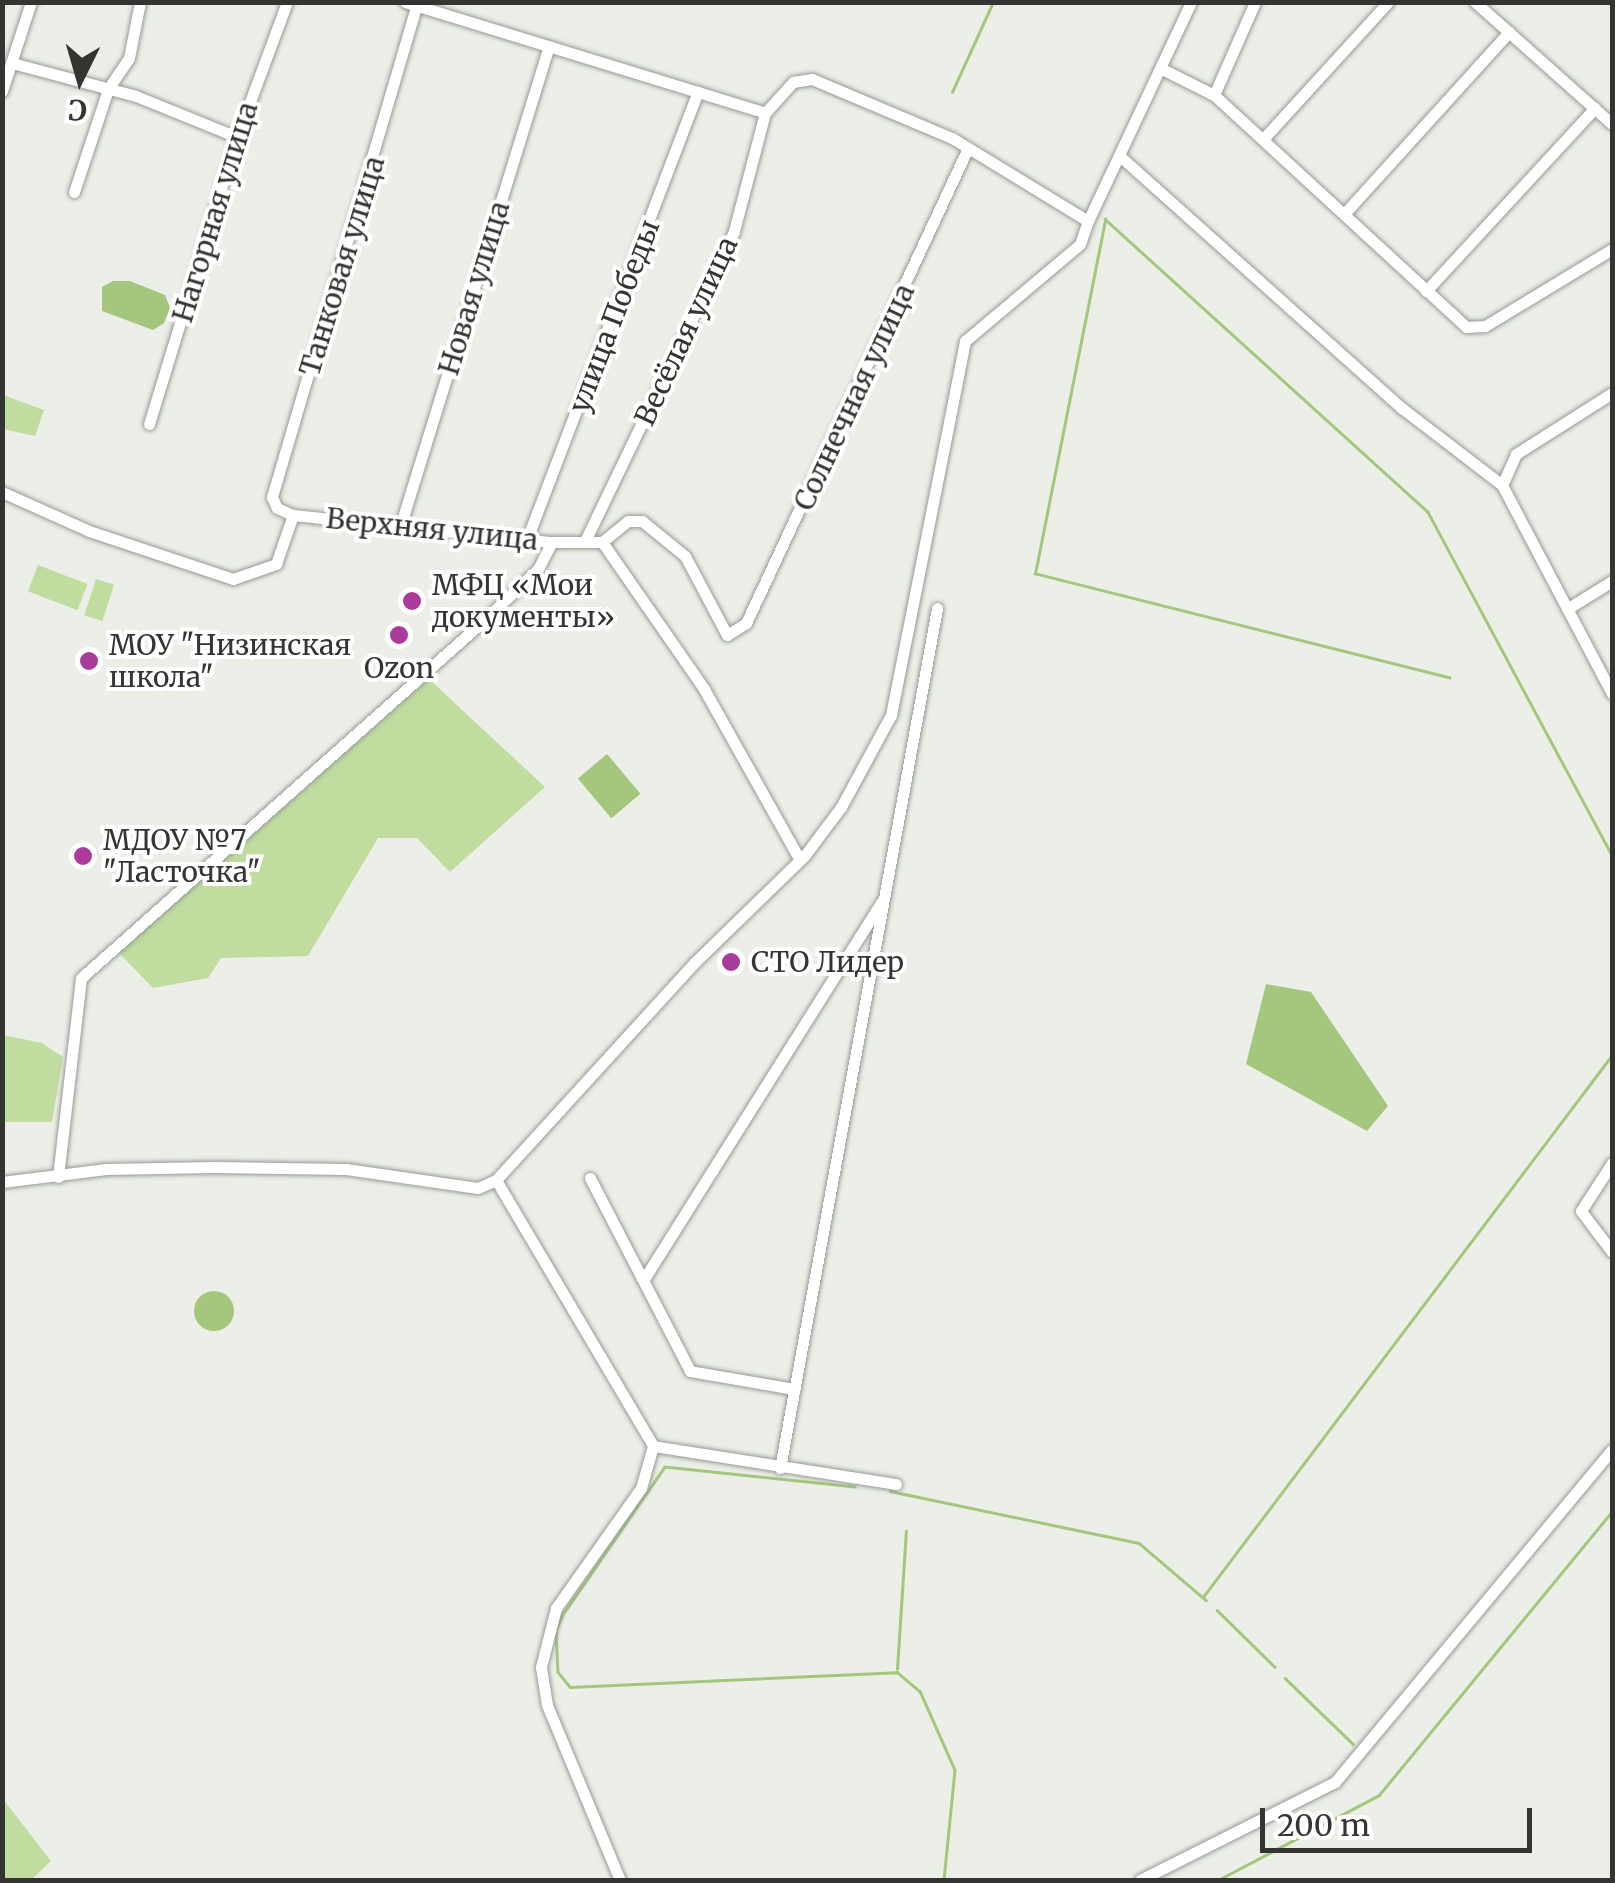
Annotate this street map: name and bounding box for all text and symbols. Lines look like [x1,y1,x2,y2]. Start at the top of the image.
north arrow [30,30,130,130]
text: С [67,91,88,129]
street label: Нагорная улица [166,98,264,326]
street label: Танковая улица [293,152,391,380]
street label: Новая улица [432,197,516,379]
street label: улица Победы [562,215,666,417]
street label: Весёлая улица [628,231,744,431]
street label: Солнечная улица [787,278,921,516]
street label: Верхняя улица [324,501,540,557]
place label: МФЦ «Мои документы» [432,568,615,634]
marker: МФЦ «Мои документы» [401,590,423,612]
marker: Ozon [388,624,410,646]
place label: МОУ "Низинская школа" [109,628,351,694]
marker: МОУ "Низинская школа" [78,650,100,672]
place label: Ozon [364,651,434,685]
place label: МДОУ №7 "Ласточка" [103,823,261,889]
marker: МДОУ №7 "Ласточка" [72,845,94,867]
place label: СТО Лидер [751,945,904,979]
marker: СТО Лидер [720,951,742,973]
scale bar [1265,1788,1538,1850]
text: 200 m [1277,1806,1370,1844]

